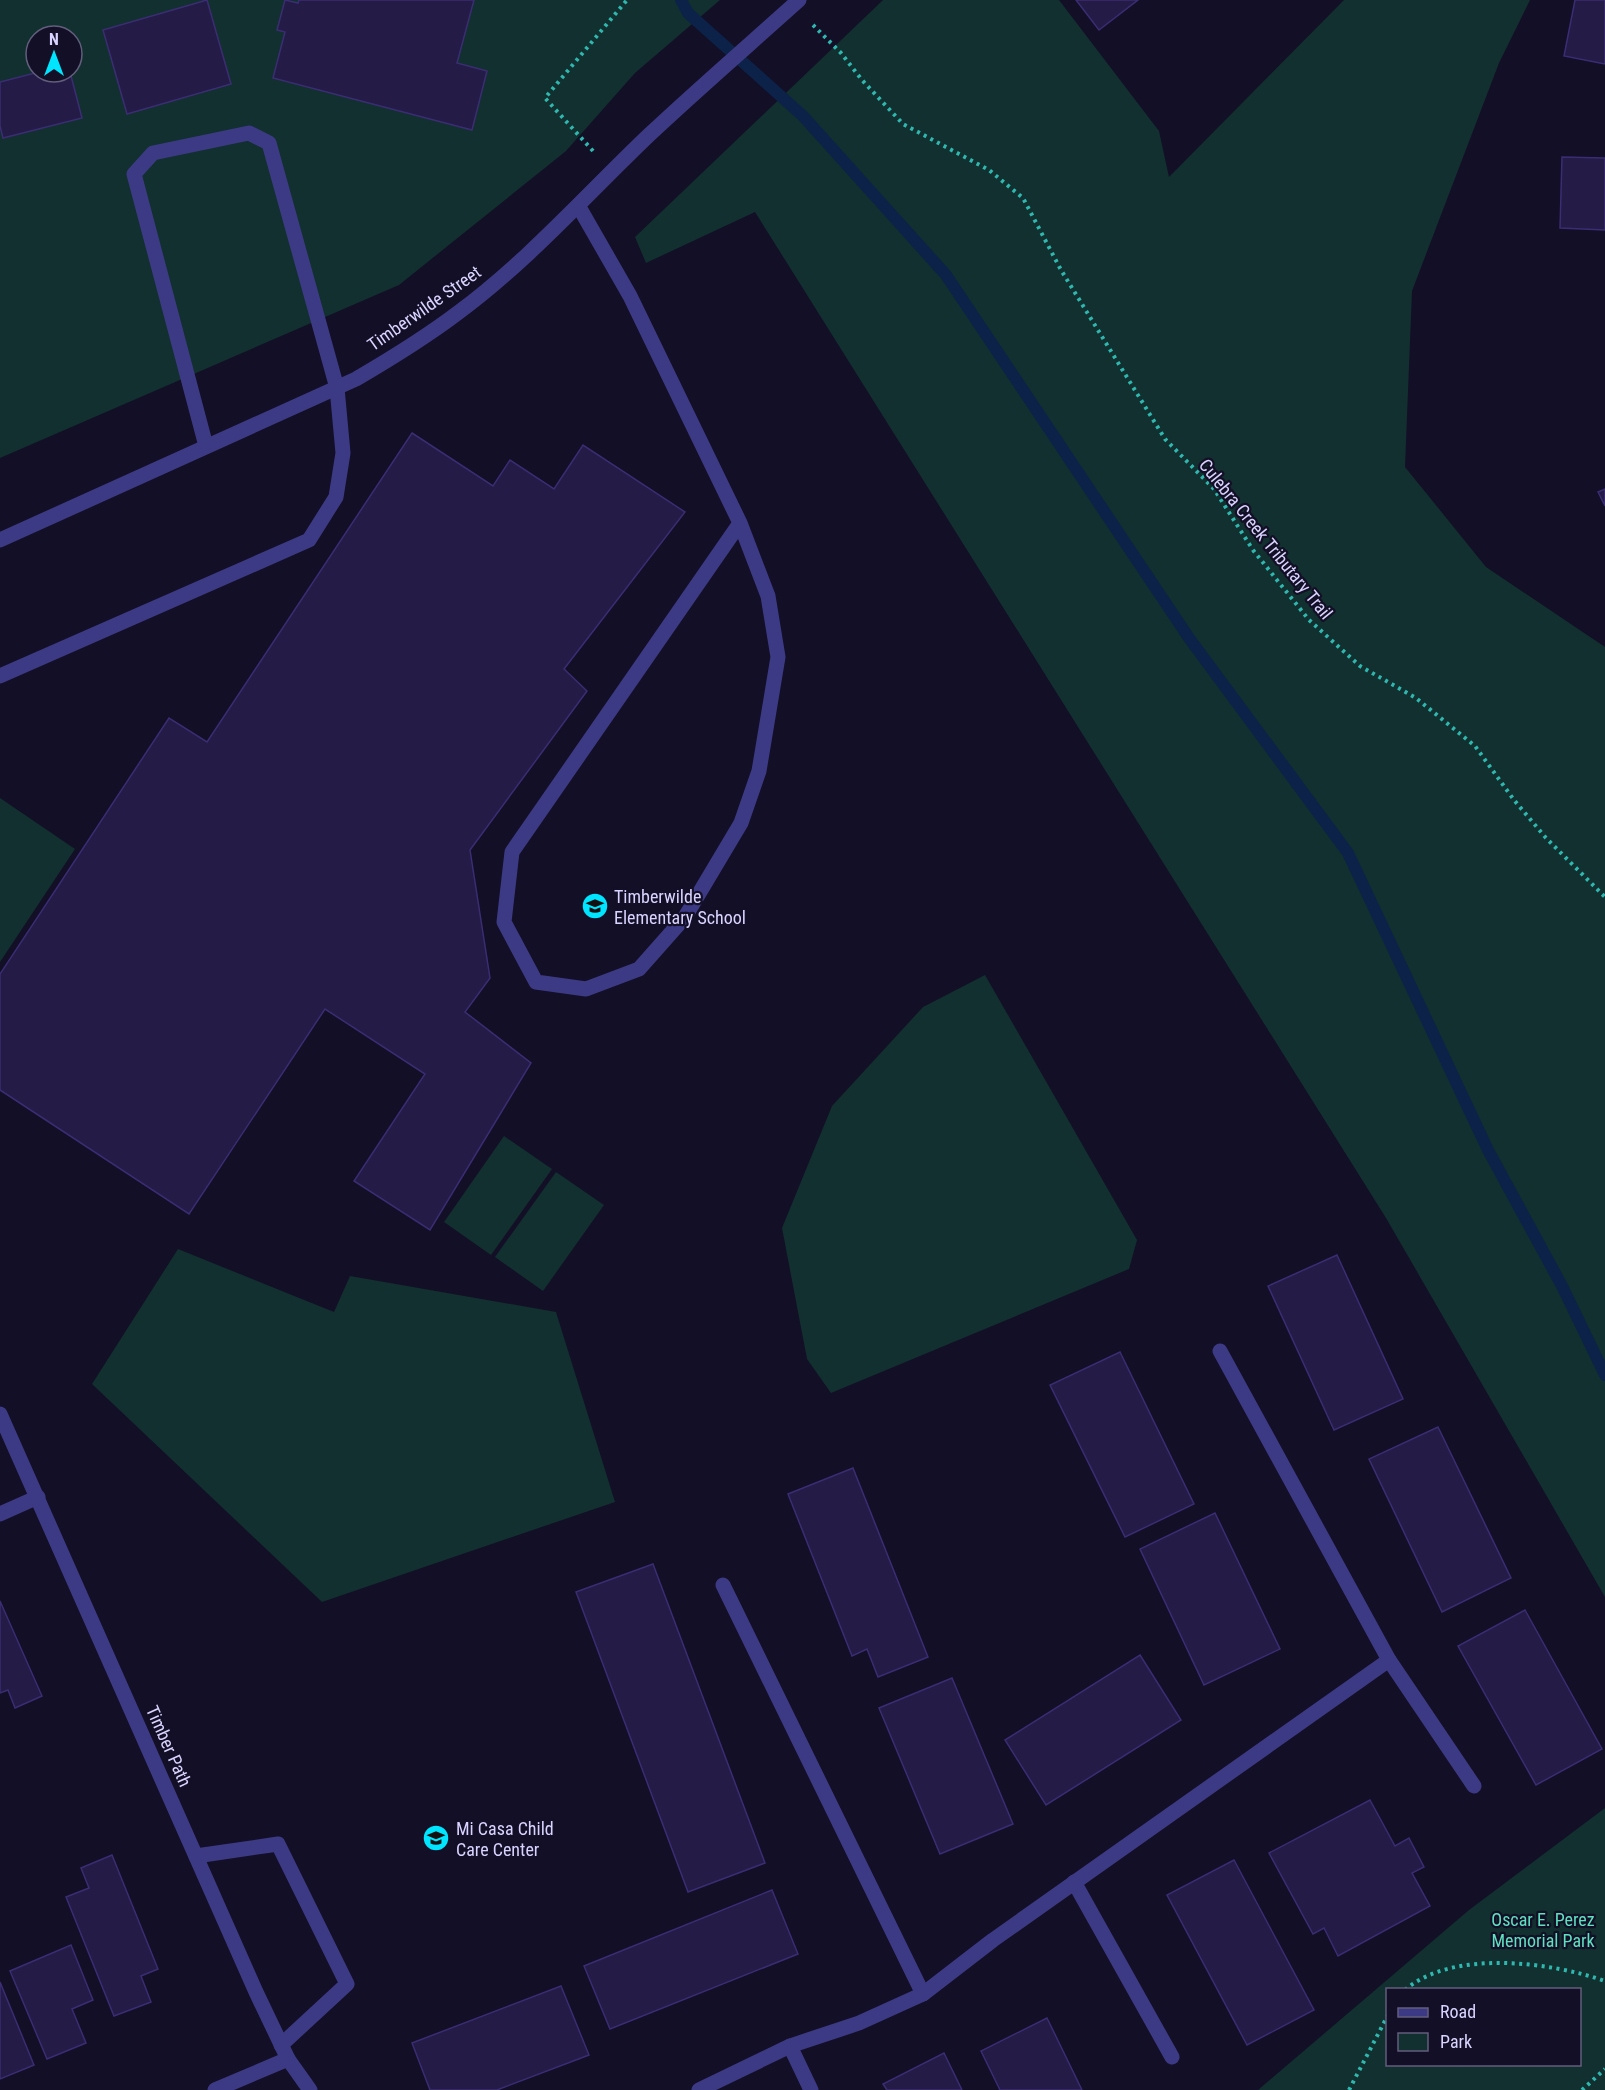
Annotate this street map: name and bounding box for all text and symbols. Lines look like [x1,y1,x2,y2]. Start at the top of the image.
north arrow [24,24,84,84]
text: N [49,30,59,49]
street label: Timberwilde Street [363,261,485,355]
street label: Culebra Creek Tributary Trail [1195,455,1337,623]
place label: Timberwilde Elementary School [614,886,746,928]
school or university icon: Timberwilde Elementary School [580,891,610,921]
street label: Timber Path [142,1702,196,1790]
place label: Mi Casa Child Care Center [456,1818,554,1860]
school or university icon: Mi Casa Child Care Center [421,1823,451,1853]
park label: Oscar E. Perez Memorial Park [1491,1909,1595,1951]
legend [1386,1988,1581,2066]
text: Road [1440,2001,1476,2022]
text: Park [1440,2031,1472,2052]

